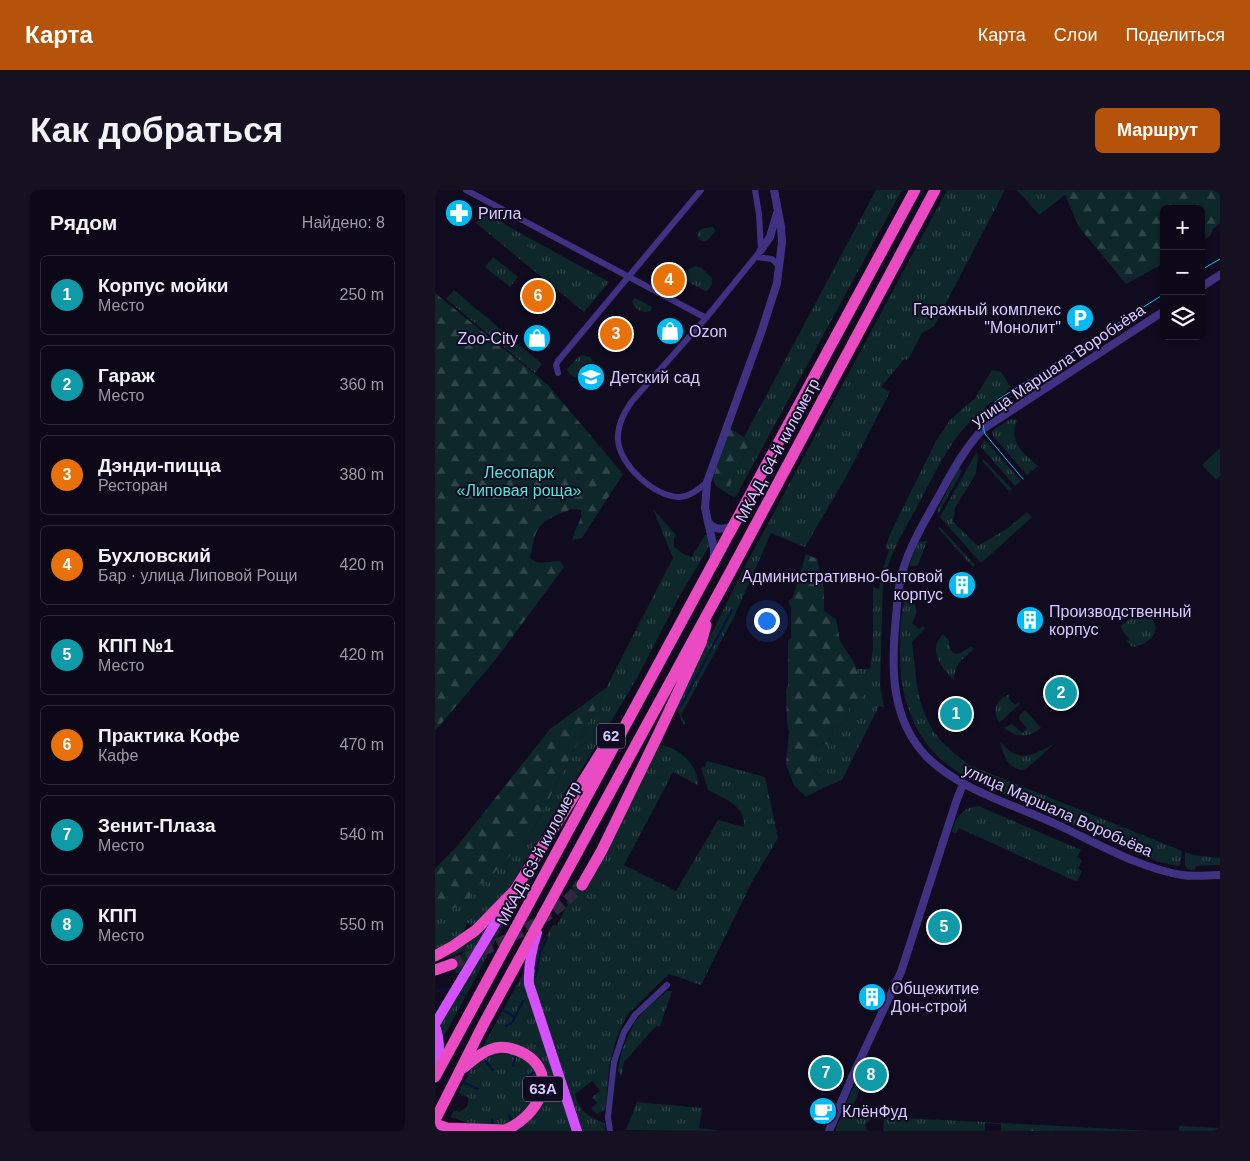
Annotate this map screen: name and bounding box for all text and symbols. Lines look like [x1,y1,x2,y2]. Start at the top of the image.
text: Карта [25,21,93,48]
text: Карта [978,25,1026,45]
text: Слои [1054,25,1098,45]
text: Поделиться [1126,25,1225,45]
button: Маршрут [1095,108,1220,153]
text: Как добраться [30,110,283,149]
pharmacy icon: Ригла [444,198,474,228]
place label: Ригла [478,205,521,222]
map controls [1160,205,1205,340]
button: + [1160,205,1205,250]
text: Рядом [50,211,117,234]
text: Найдено: 8 [302,214,385,231]
button: − [1160,250,1205,295]
pin: 4 [653,261,685,299]
text: Корпус мойки [98,275,229,296]
pin: 6 [522,277,554,315]
text: 1 [63,286,71,303]
text: 250 m [340,286,384,303]
button: layers [1160,295,1205,340]
text: Место [98,297,144,314]
place label: Гаражный комплекс "Монолит" [913,301,1061,336]
street label: улица Маршала Воробьёва [968,301,1148,430]
parking icon: Гаражный комплекс "Монолит" [1065,303,1095,333]
pin: 3 [600,315,632,353]
shop icon: Ozon [655,316,685,346]
shop icon: Zoo-City [522,323,552,353]
place label: Ozon [689,323,727,340]
place label: Zoo-City [458,330,518,347]
school or university icon: Детский сад [576,362,606,392]
text: Гараж [98,365,155,386]
place label: Детский сад [610,369,701,386]
text: 2 [63,376,71,393]
text: 360 m [340,376,384,393]
street label: МКАД, 64-й километр [732,376,823,525]
text: Место [98,387,144,404]
text: Дэнди-пицца [98,455,221,476]
park label: Лесопарк «Липовая роща» [457,464,582,499]
text: 3 [63,466,71,483]
text: 380 m [340,466,384,483]
text: Ресторан [98,477,168,494]
text: Бухловский [98,545,211,566]
text: 4 [63,556,71,573]
text: 420 m [340,556,384,573]
text: Бар · улица Липовой Рощи [98,567,298,584]
place label: Административно-бытовой корпус [742,568,943,603]
building icon: Административно-бытовой корпус [947,570,977,600]
place label: Производственный корпус [1049,603,1191,638]
building icon: Производственный корпус [1015,605,1045,635]
your location [754,608,780,634]
text: КПП №1 [98,635,174,656]
text: 5 [63,646,71,663]
text: 420 m [340,646,384,663]
text: Место [98,657,144,674]
pin: 2 [1045,674,1077,712]
pin: 1 [940,695,972,733]
road number: 62 [597,724,625,748]
text: Практика Кофе [98,725,240,746]
text: 6 [63,736,71,753]
text: 470 m [340,736,384,753]
text: Кафе [98,747,138,764]
street label: улица Маршала Воробьёва [961,761,1155,860]
street label: МКАД, 63-й километр [493,779,584,928]
text: Зенит-Плаза [98,815,216,836]
text: 7 [63,826,71,843]
text: 540 m [340,826,384,843]
text: Место [98,837,144,854]
text: КПП [98,905,137,926]
pin: 5 [928,908,960,946]
text: 8 [63,916,71,933]
text: 550 m [340,916,384,933]
text: Место [98,927,144,944]
place label: Общежитие Дон-строй [891,980,979,1015]
building icon: Общежитие Дон-строй [857,982,887,1012]
pin: 7 [810,1054,842,1092]
pin: 8 [855,1056,887,1094]
road number: 63A [523,1076,563,1102]
cafe icon: КлёнФуд [808,1096,838,1126]
place label: КлёнФуд [842,1103,908,1120]

